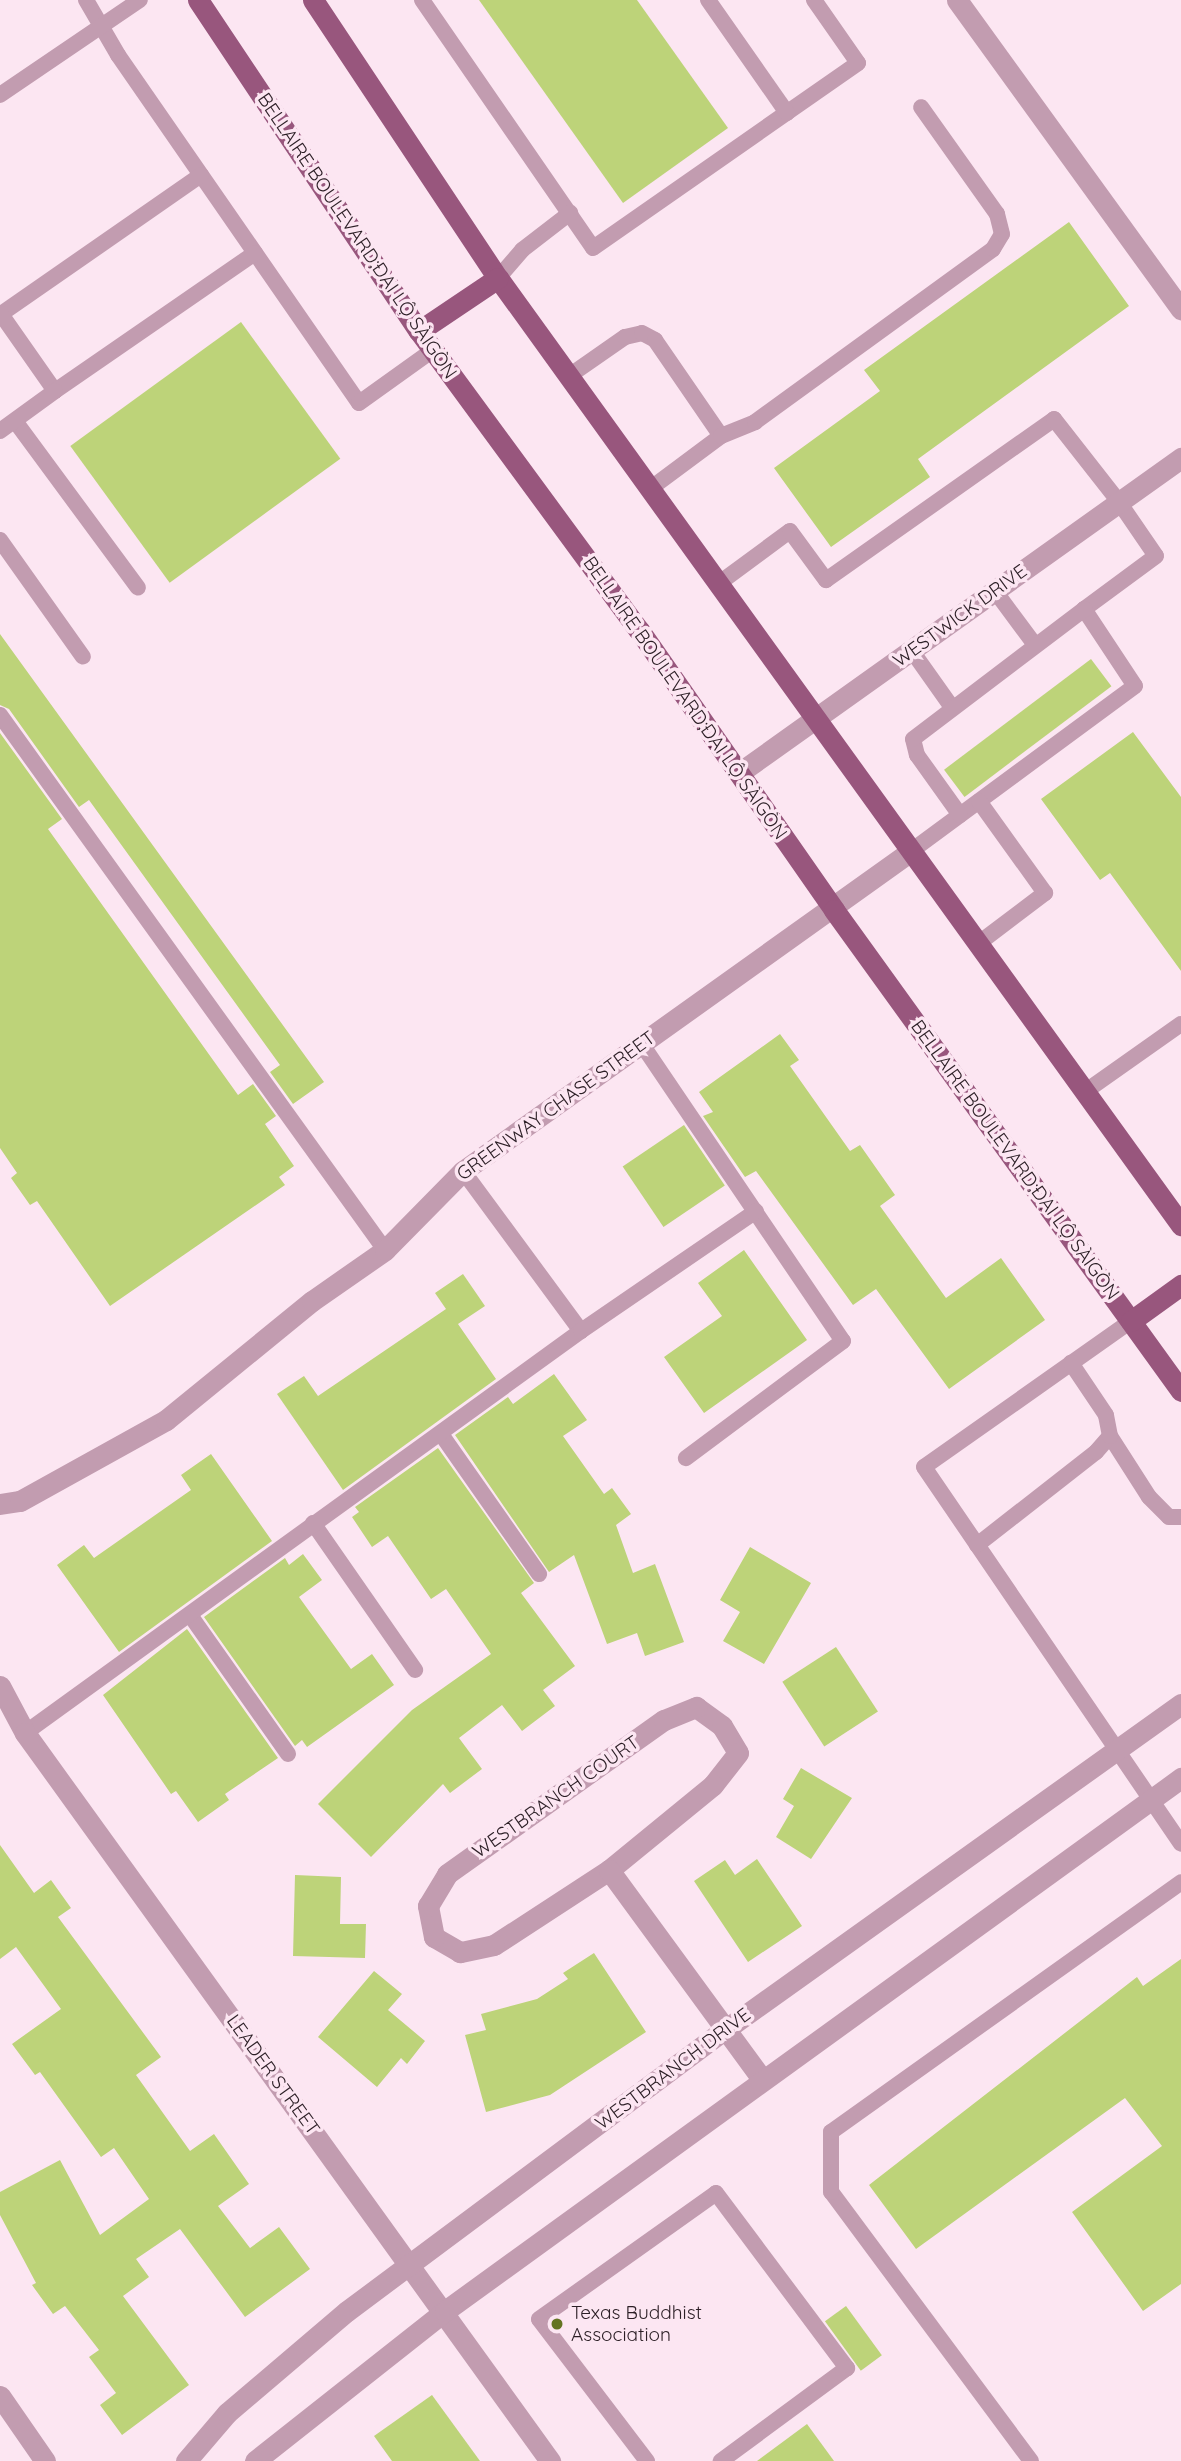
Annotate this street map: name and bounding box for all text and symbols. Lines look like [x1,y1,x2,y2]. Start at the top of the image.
street label: BELLAIRE BOULEVARD;ĐẠI LỘ SÀIGÒN [252,89,462,383]
street label: BELLAIRE BOULEVARD;ĐẠI LỘ SÀIGÒN [578,552,792,844]
street label: WESTWICK DRIVE [889,560,1031,672]
street label: BELLAIRE BOULEVARD;ĐẠI LỘ SÀIGÒN [906,1016,1124,1304]
street label: GREENWAY CHASE STREET [452,1026,660,1186]
street label: WESTBRANCH COURT [468,1731,644,1863]
street label: WESTBRANCH DRIVE [591,2003,755,2135]
street label: LEADER STREET [222,2010,324,2140]
place label: Texas Buddhist Association [571,2302,702,2346]
marker: Texas Buddhist Association [549,2316,565,2332]

